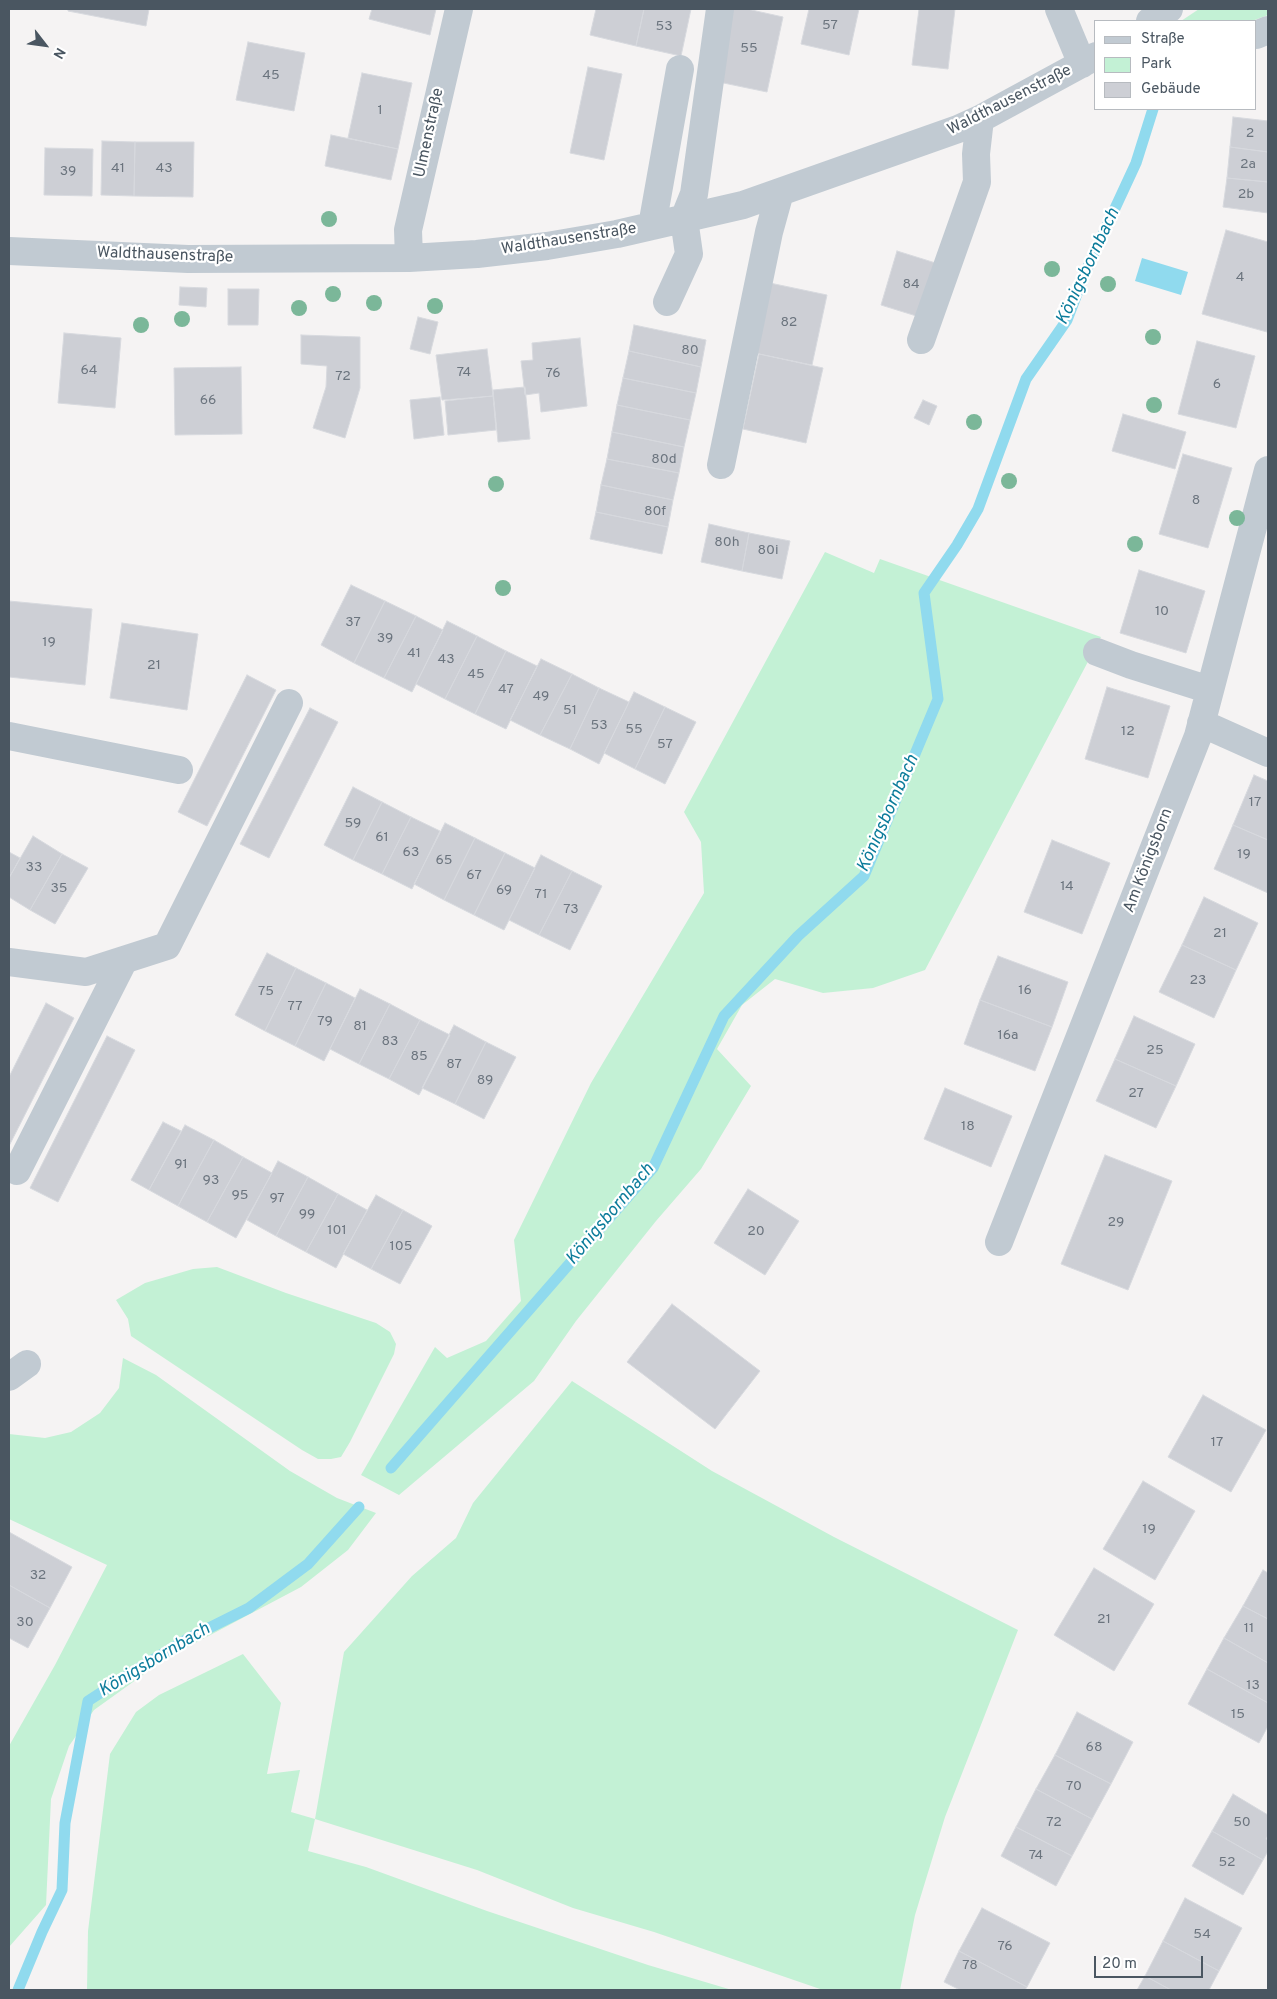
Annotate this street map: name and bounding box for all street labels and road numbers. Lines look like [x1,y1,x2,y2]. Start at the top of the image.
street label: Waldthausenstraße [945,61,1075,141]
street label: Ulmenstraße [411,86,449,180]
street label: Waldthausenstraße [500,220,638,260]
street label: Waldthausenstraße [96,244,234,268]
street label: Am Königsborn [1120,806,1178,916]

